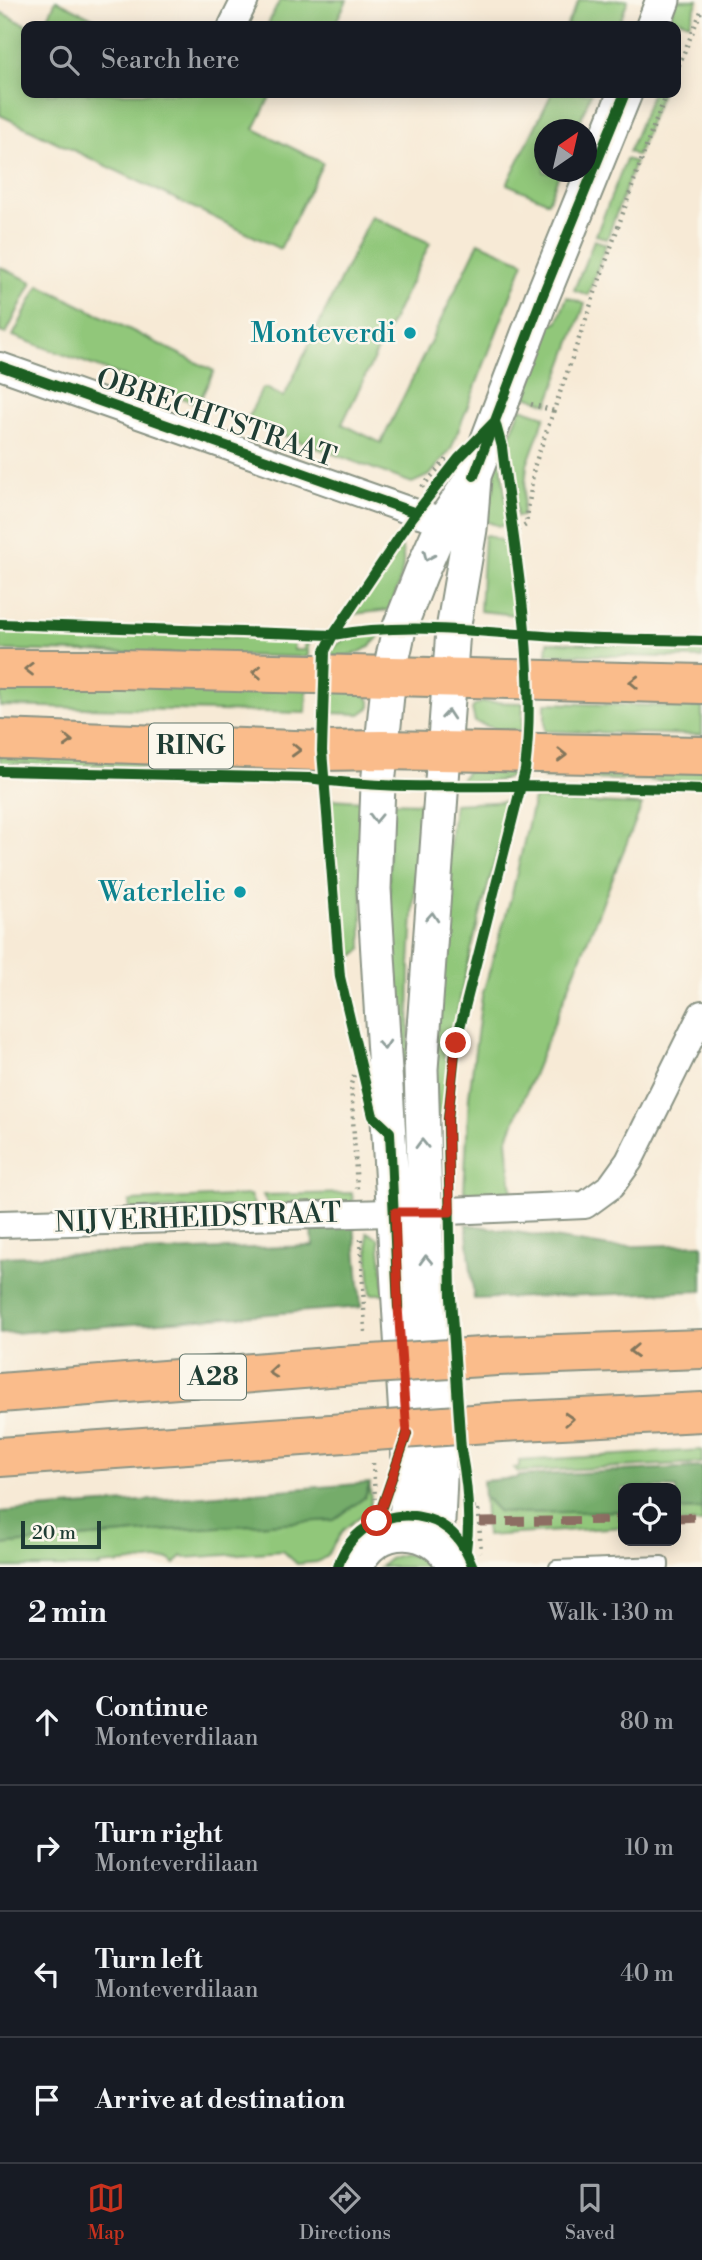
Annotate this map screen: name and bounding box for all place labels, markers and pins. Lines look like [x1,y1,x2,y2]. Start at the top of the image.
place label: Monteverdi [250,316,396,351]
marker: Monteverdi [402,325,418,341]
place label: Waterlelie [98,875,226,910]
marker: Waterlelie [232,884,248,900]

